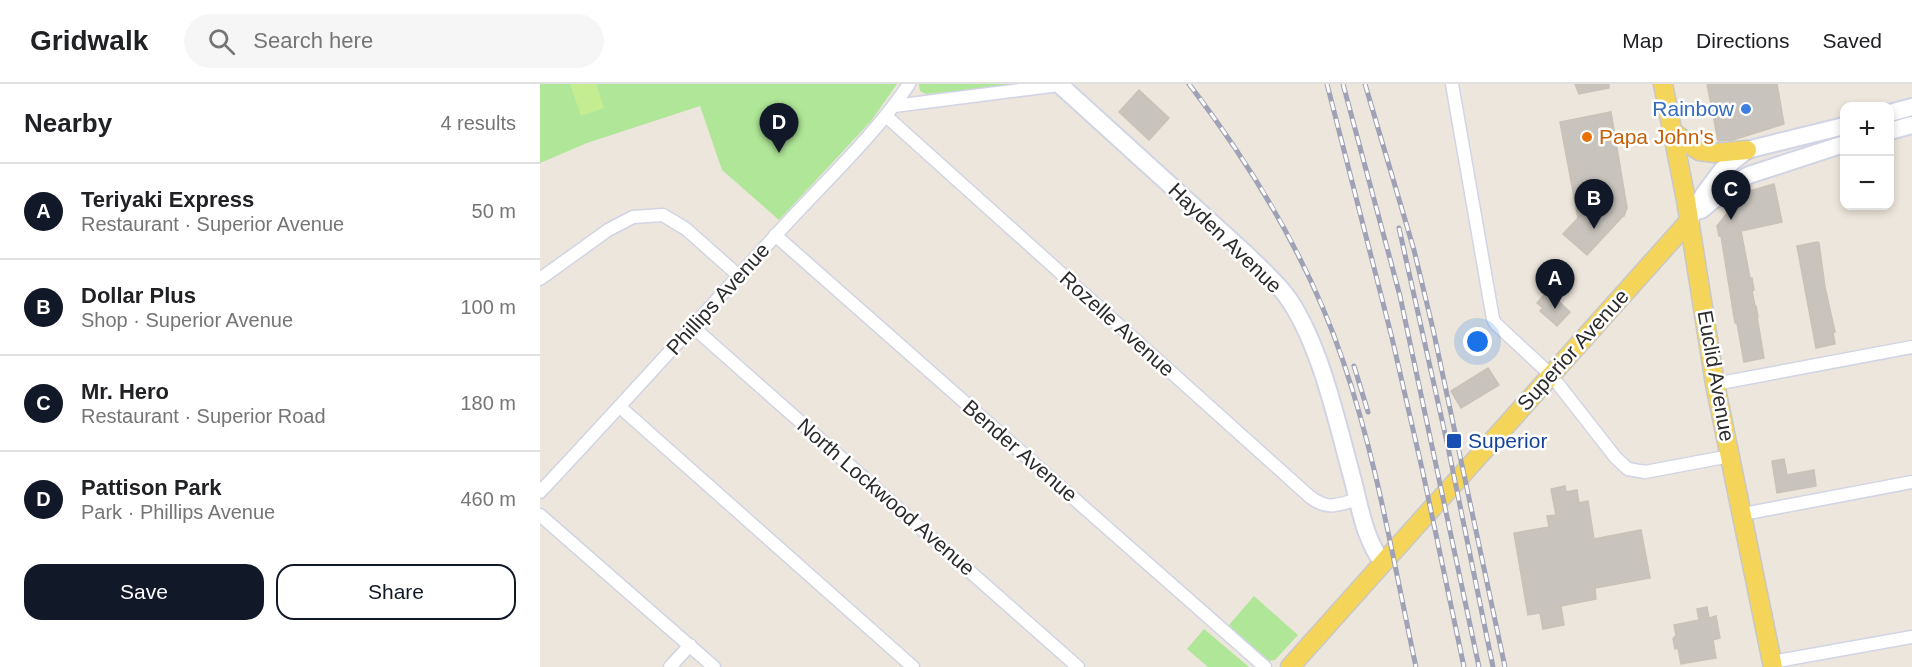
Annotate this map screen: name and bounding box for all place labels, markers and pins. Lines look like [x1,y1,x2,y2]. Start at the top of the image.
place label: Rainbow [1652,97,1735,120]
marker: Rainbow [1739,102,1753,116]
pin: D [760,104,798,153]
place label: Papa John's [1599,125,1714,148]
marker: Papa John's [1580,130,1594,144]
pin: C [1712,170,1750,220]
pin: B [1574,180,1614,229]
pin: A [1536,260,1574,309]
place label: Superior [1468,429,1547,452]
marker: Superior [1445,432,1463,450]

